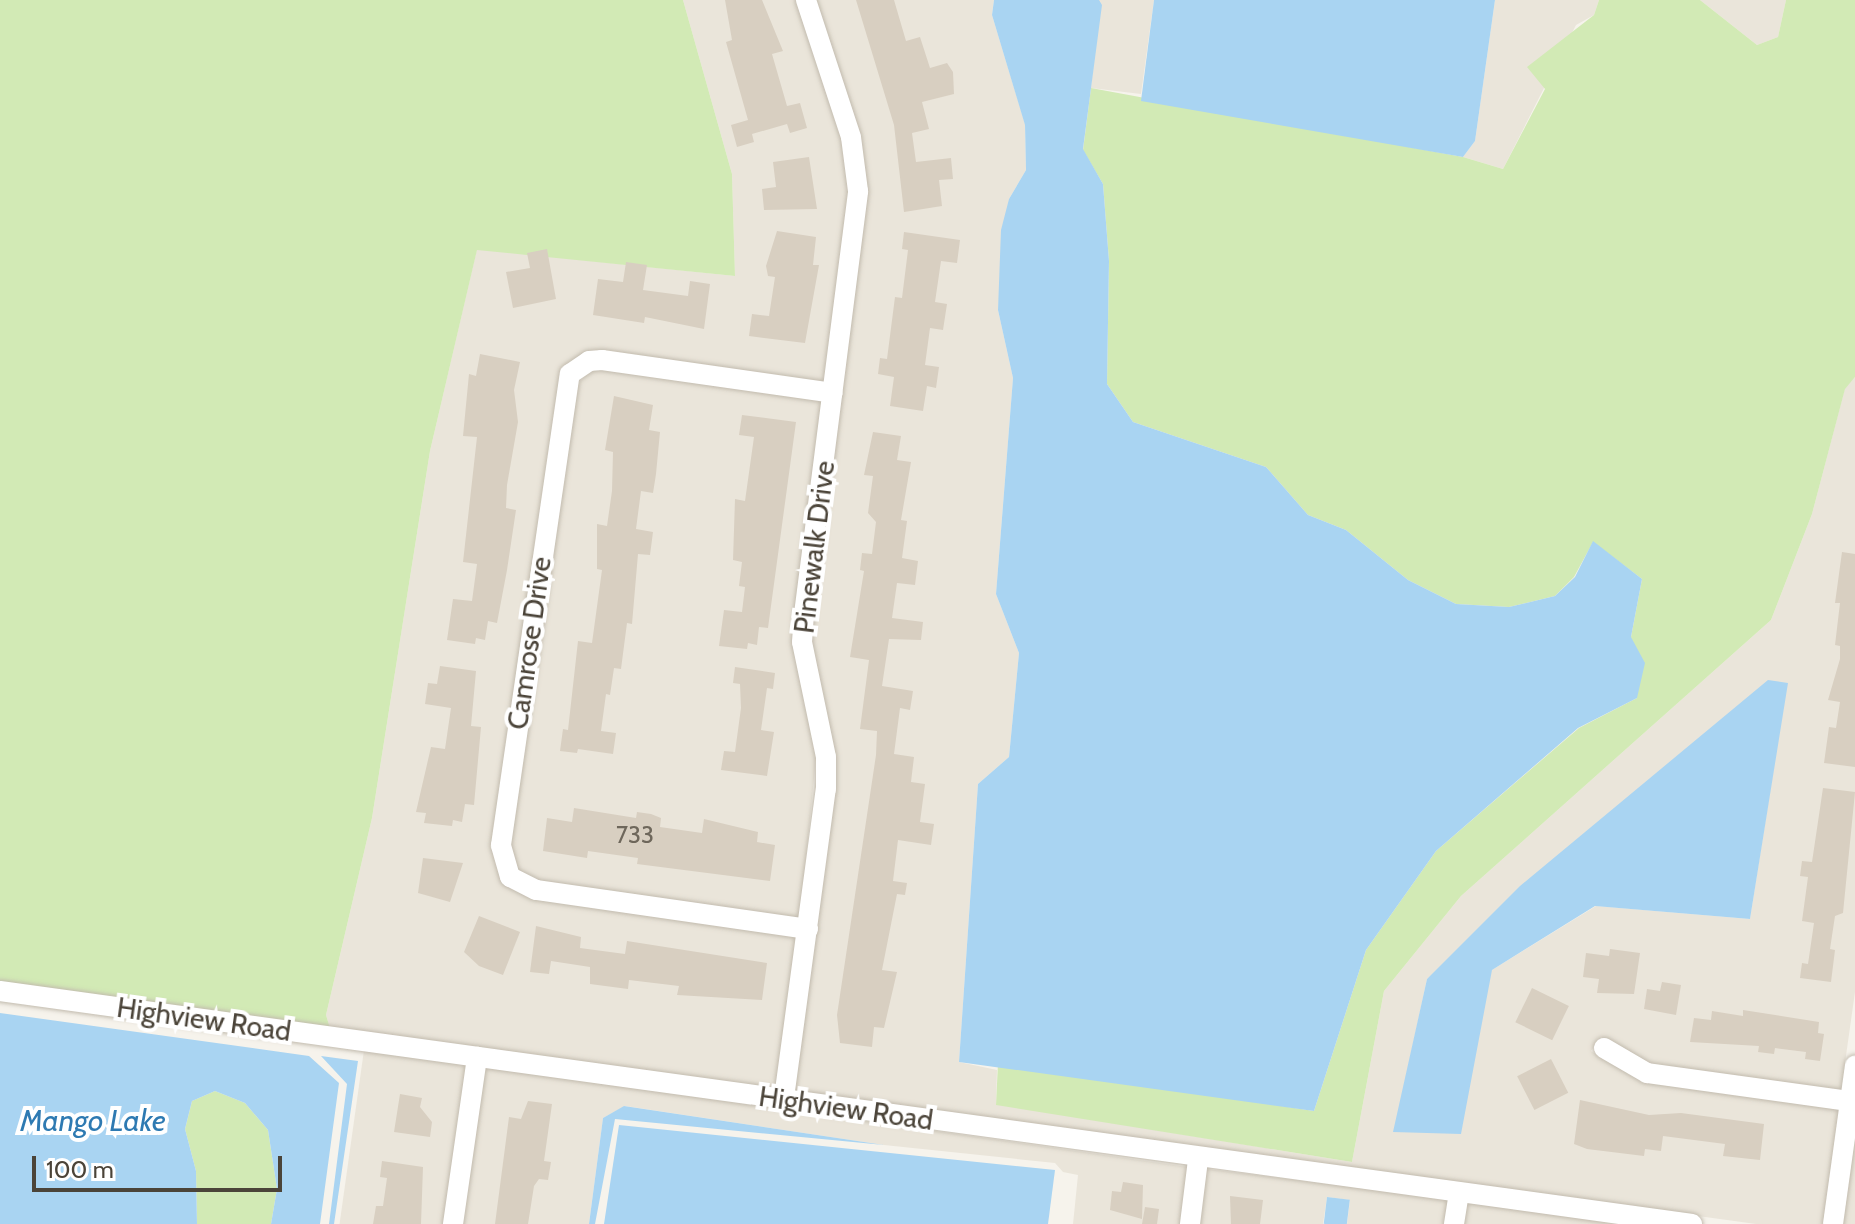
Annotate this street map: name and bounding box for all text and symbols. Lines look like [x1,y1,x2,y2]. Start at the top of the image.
street label: Pinewalk Drive [787,459,841,635]
street label: Camrose Drive [500,554,558,732]
house number: 733 [616,821,654,849]
street label: Highview Road [115,990,293,1048]
street label: Highview Road [757,1079,935,1137]
water label: Mango Lake [20,1103,166,1139]
scale bar [36,1140,286,1190]
text: 100 m [46,1155,114,1184]

